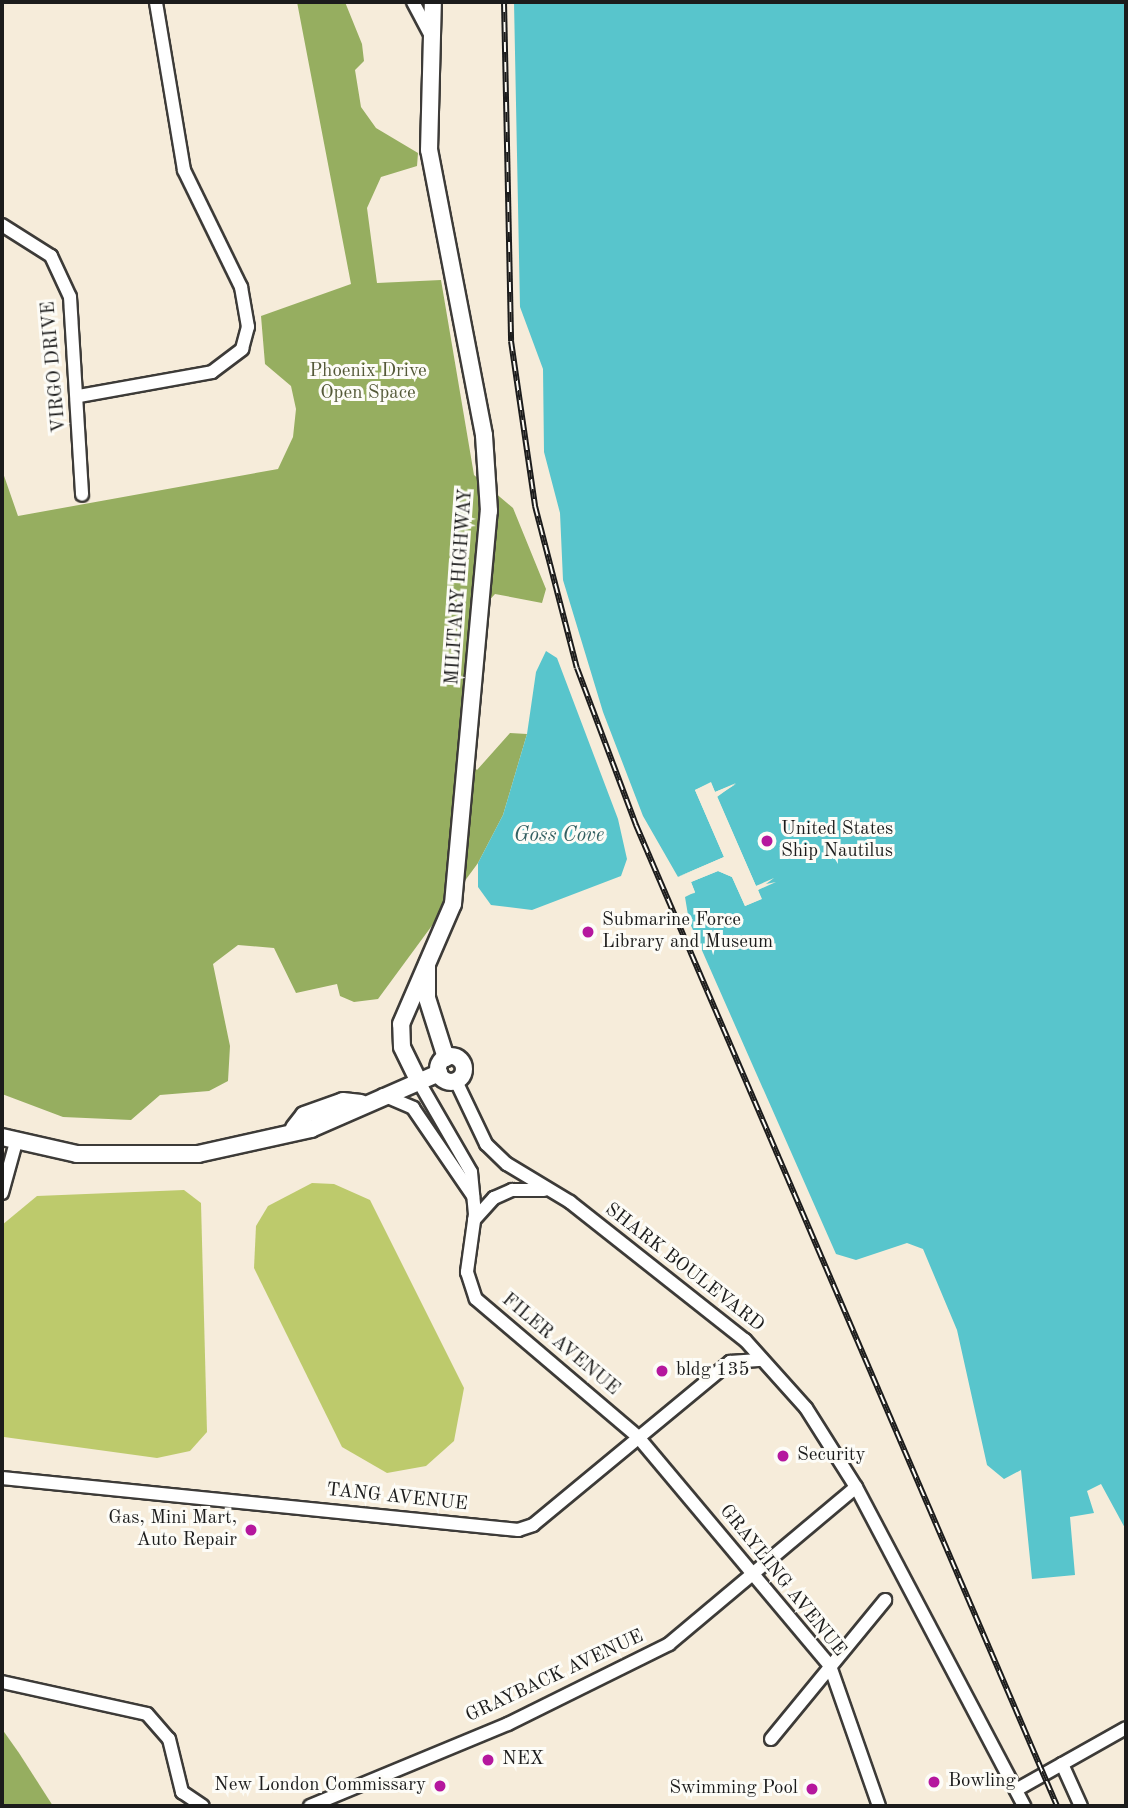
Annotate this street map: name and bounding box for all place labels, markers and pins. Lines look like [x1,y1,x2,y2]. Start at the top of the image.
place label: United States Ship Nautilus [781,819,893,863]
marker: United States Ship Nautilus [759,833,775,849]
place label: Submarine Force Library and Museum [602,910,773,954]
marker: Submarine Force Library and Museum [580,924,596,940]
place label: bldg 135 [676,1360,749,1382]
marker: bldg 135 [654,1363,670,1379]
place label: Security [797,1445,866,1467]
marker: Security [775,1448,791,1464]
place label: Gas, Mini Mart, Auto Repair [108,1508,237,1552]
marker: Gas, Mini Mart, Auto Repair [243,1522,259,1538]
place label: NEX [502,1749,544,1771]
marker: NEX [480,1752,496,1768]
place label: Bowling [948,1771,1016,1793]
marker: Bowling [926,1774,942,1790]
place label: New London Commissary [214,1775,426,1797]
marker: New London Commissary [432,1778,448,1794]
place label: Swimming Pool [669,1778,798,1800]
marker: Swimming Pool [804,1781,820,1797]

